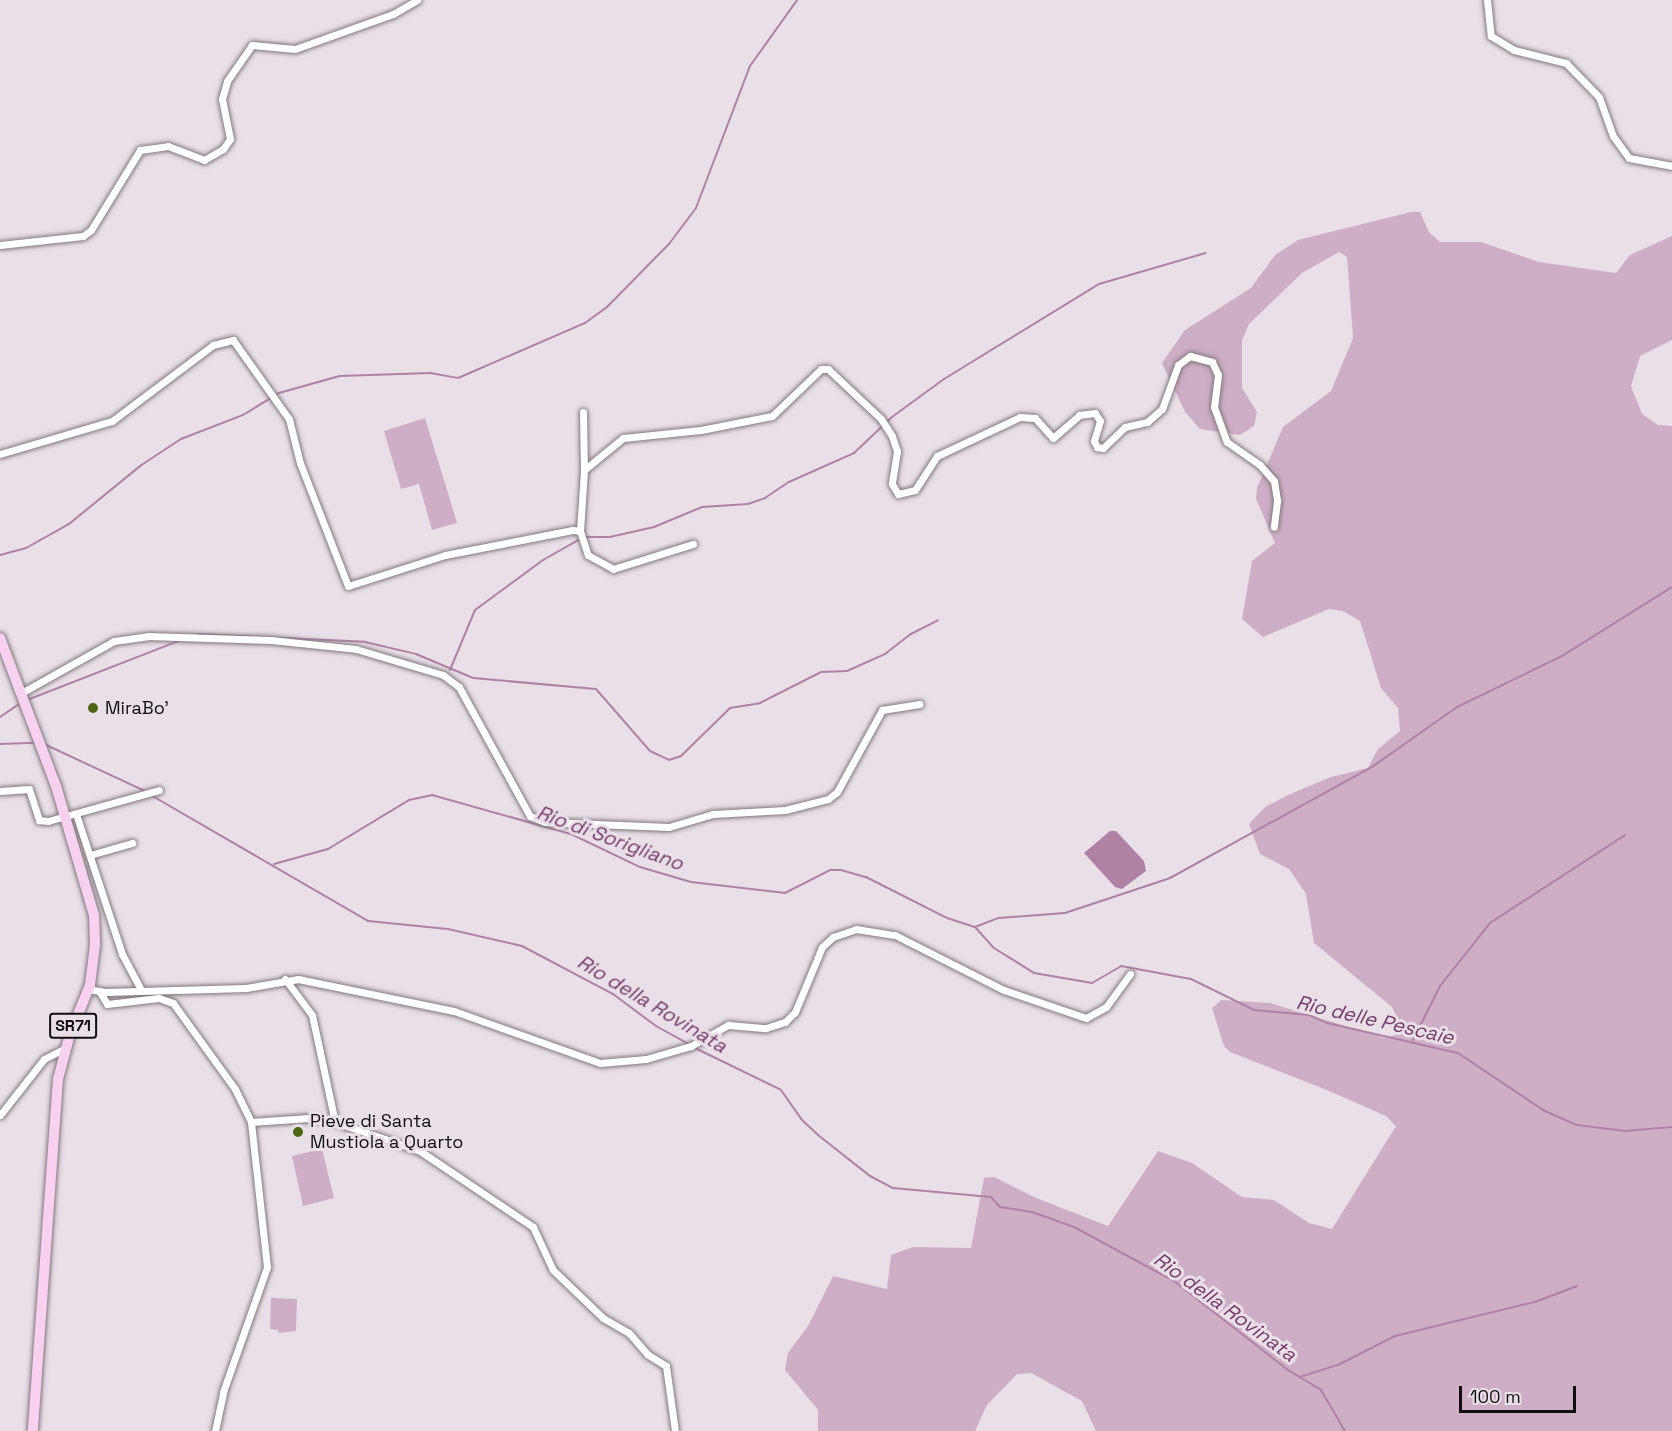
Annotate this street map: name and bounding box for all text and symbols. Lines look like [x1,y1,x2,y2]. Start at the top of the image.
place label: MiraBo' [105,697,169,719]
marker: MiraBo' [86,701,100,715]
water label: Rio di Sorigliano [534,800,686,876]
water label: Rio della Rovinata [573,950,731,1058]
water label: Rio delle Pescaie [1294,990,1456,1050]
road number: SR71 [49,1013,97,1039]
place label: Pieve di Santa Mustiola a Quarto [310,1111,463,1154]
marker: Pieve di Santa Mustiola a Quarto [291,1125,305,1139]
water label: Rio della Rovinata [1149,1247,1301,1367]
scale bar [1462,1374,1579,1412]
text: 100 m [1470,1385,1521,1408]

